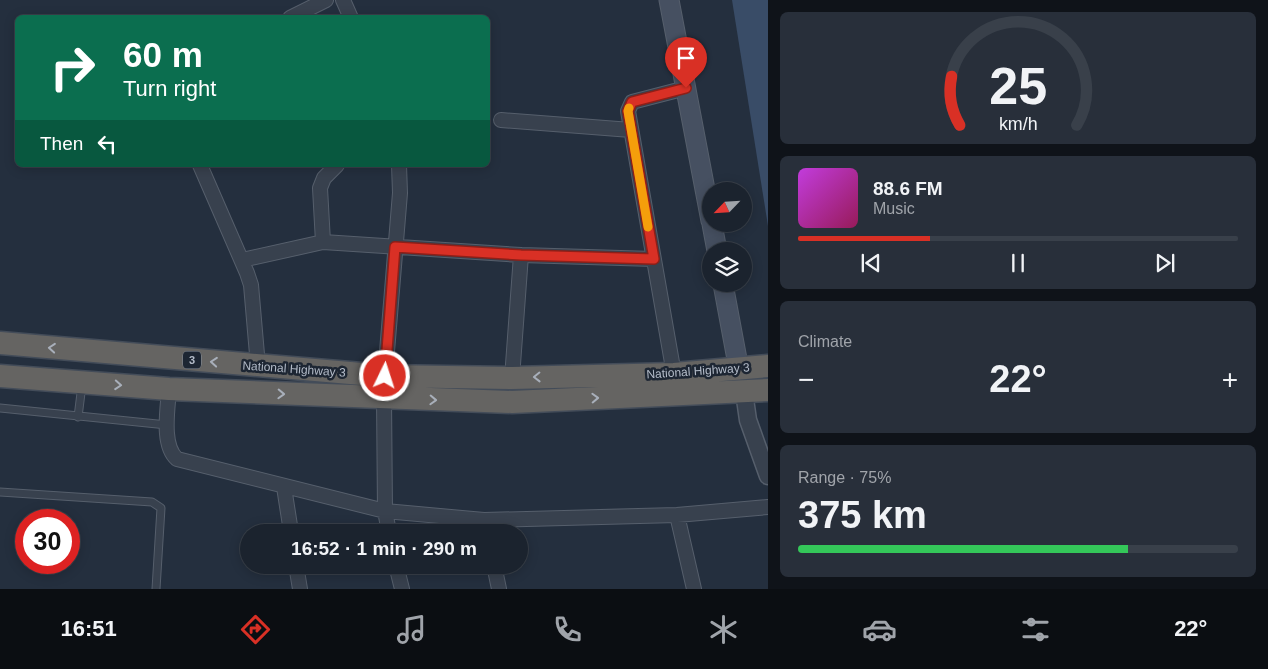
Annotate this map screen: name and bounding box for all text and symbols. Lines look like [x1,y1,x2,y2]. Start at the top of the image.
icon: right [40,35,105,100]
text: 60 m [123,35,203,74]
pin [665,37,707,88]
icon: arrive [672,44,700,72]
text: 25 [989,57,1047,115]
text: Turn right [123,76,216,101]
text: km/h [999,114,1037,134]
icon: left [93,130,121,158]
text: Then [40,133,83,154]
text: 88.6 FM [873,178,943,199]
north arrow [702,182,752,232]
map controls [702,182,752,292]
text: Music [873,200,915,217]
button: layers [702,242,752,292]
icon: previous [857,249,885,277]
icon: pause [1004,249,1032,277]
icon: next [1151,249,1179,277]
text: Climate [798,333,852,350]
one-way arrow [48,343,56,354]
position arrow [358,349,410,401]
road number: 3 [183,352,201,368]
one-way arrow [210,357,218,368]
street label: National Highway 3 [242,358,346,380]
text: 22° [989,358,1047,400]
street label: National Highway 3 [646,360,750,382]
text: − [798,364,814,395]
text: + [1222,364,1238,395]
one-way arrow [533,372,541,383]
one-way arrow [115,379,123,390]
one-way arrow [277,388,285,399]
one-way arrow [592,393,600,404]
one-way arrow [429,394,437,405]
text: Range · 75% [798,469,891,486]
text: 375 km [798,494,927,536]
speed limit sign: 30 [15,509,80,574]
text: 16:52 · 1 min · 290 m [291,538,477,559]
icon: directions [238,612,273,647]
icon: music [394,612,429,647]
icon: phone [550,612,585,647]
icon: climate [706,612,741,647]
icon: car [862,612,897,647]
icon: filters [1018,612,1053,647]
text: 16:51 [61,616,117,641]
text: 22° [1174,616,1207,641]

